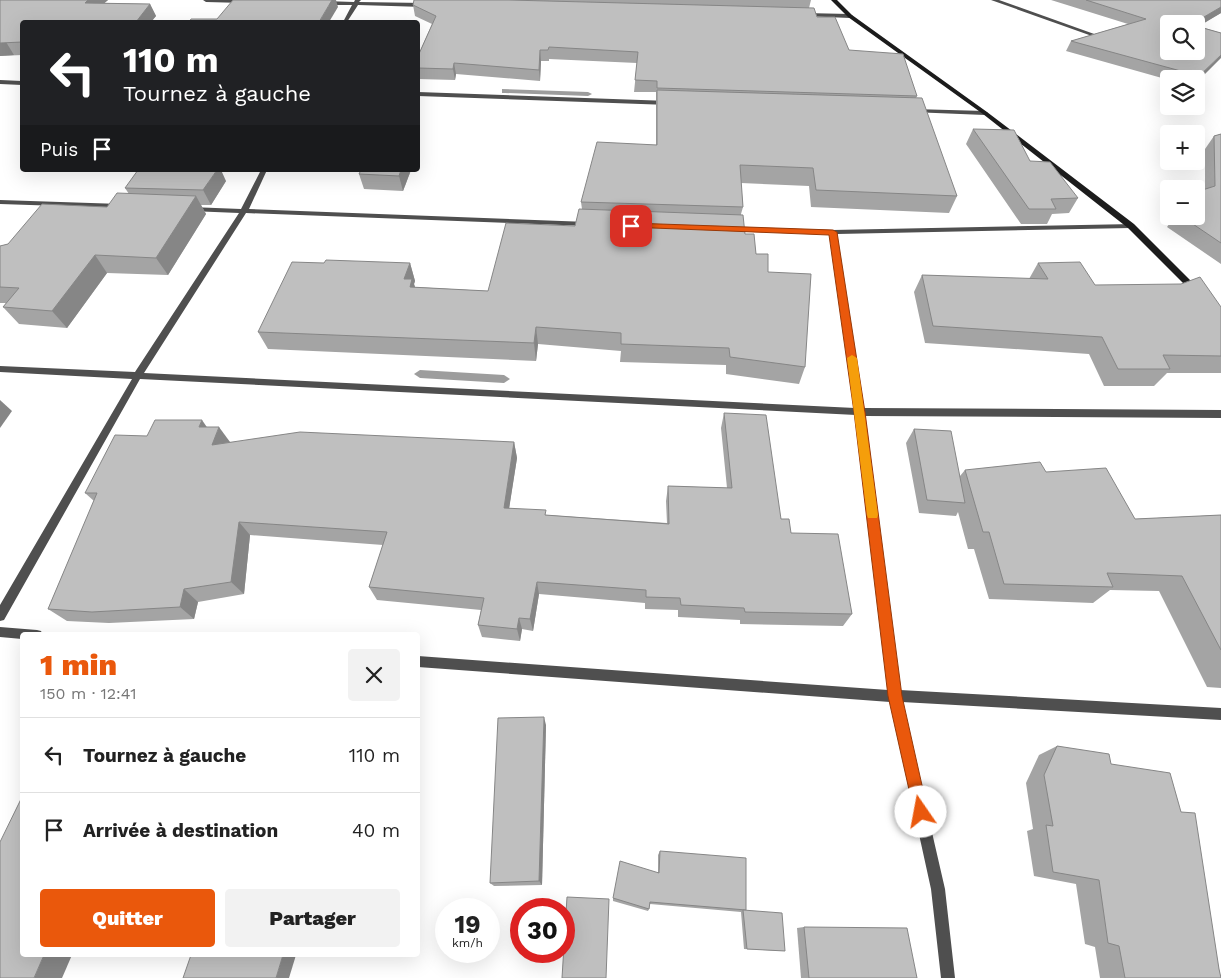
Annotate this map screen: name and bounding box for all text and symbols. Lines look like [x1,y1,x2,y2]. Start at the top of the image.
map controls [1160,15,1205,225]
button: search [1160,15,1205,60]
text: 110 m [123,39,219,81]
icon: left [40,40,105,105]
button: layers [1160,70,1205,115]
text: Tournez à gauche [123,81,311,106]
button: + [1160,125,1205,170]
icon: arrive [88,135,116,163]
text: Puis [40,138,78,161]
button: − [1160,180,1205,225]
pin [610,205,652,247]
icon: arrive [617,212,645,240]
text: 1 min [40,647,117,682]
button: close [348,649,400,701]
text: 150 m · 12:41 [40,684,136,703]
icon: left [40,741,68,769]
text: Tournez à gauche [83,744,246,767]
text: 110 m [349,744,400,767]
position arrow [894,785,946,837]
icon: arrive [40,816,68,844]
text: Arrivée à destination [83,819,278,842]
text: 40 m [352,819,400,842]
button: Quitter [40,889,215,947]
button: Partager [225,889,400,947]
speed limit sign: 30 [510,898,575,963]
text: 19 [454,910,481,939]
text: km/h [452,936,483,950]

